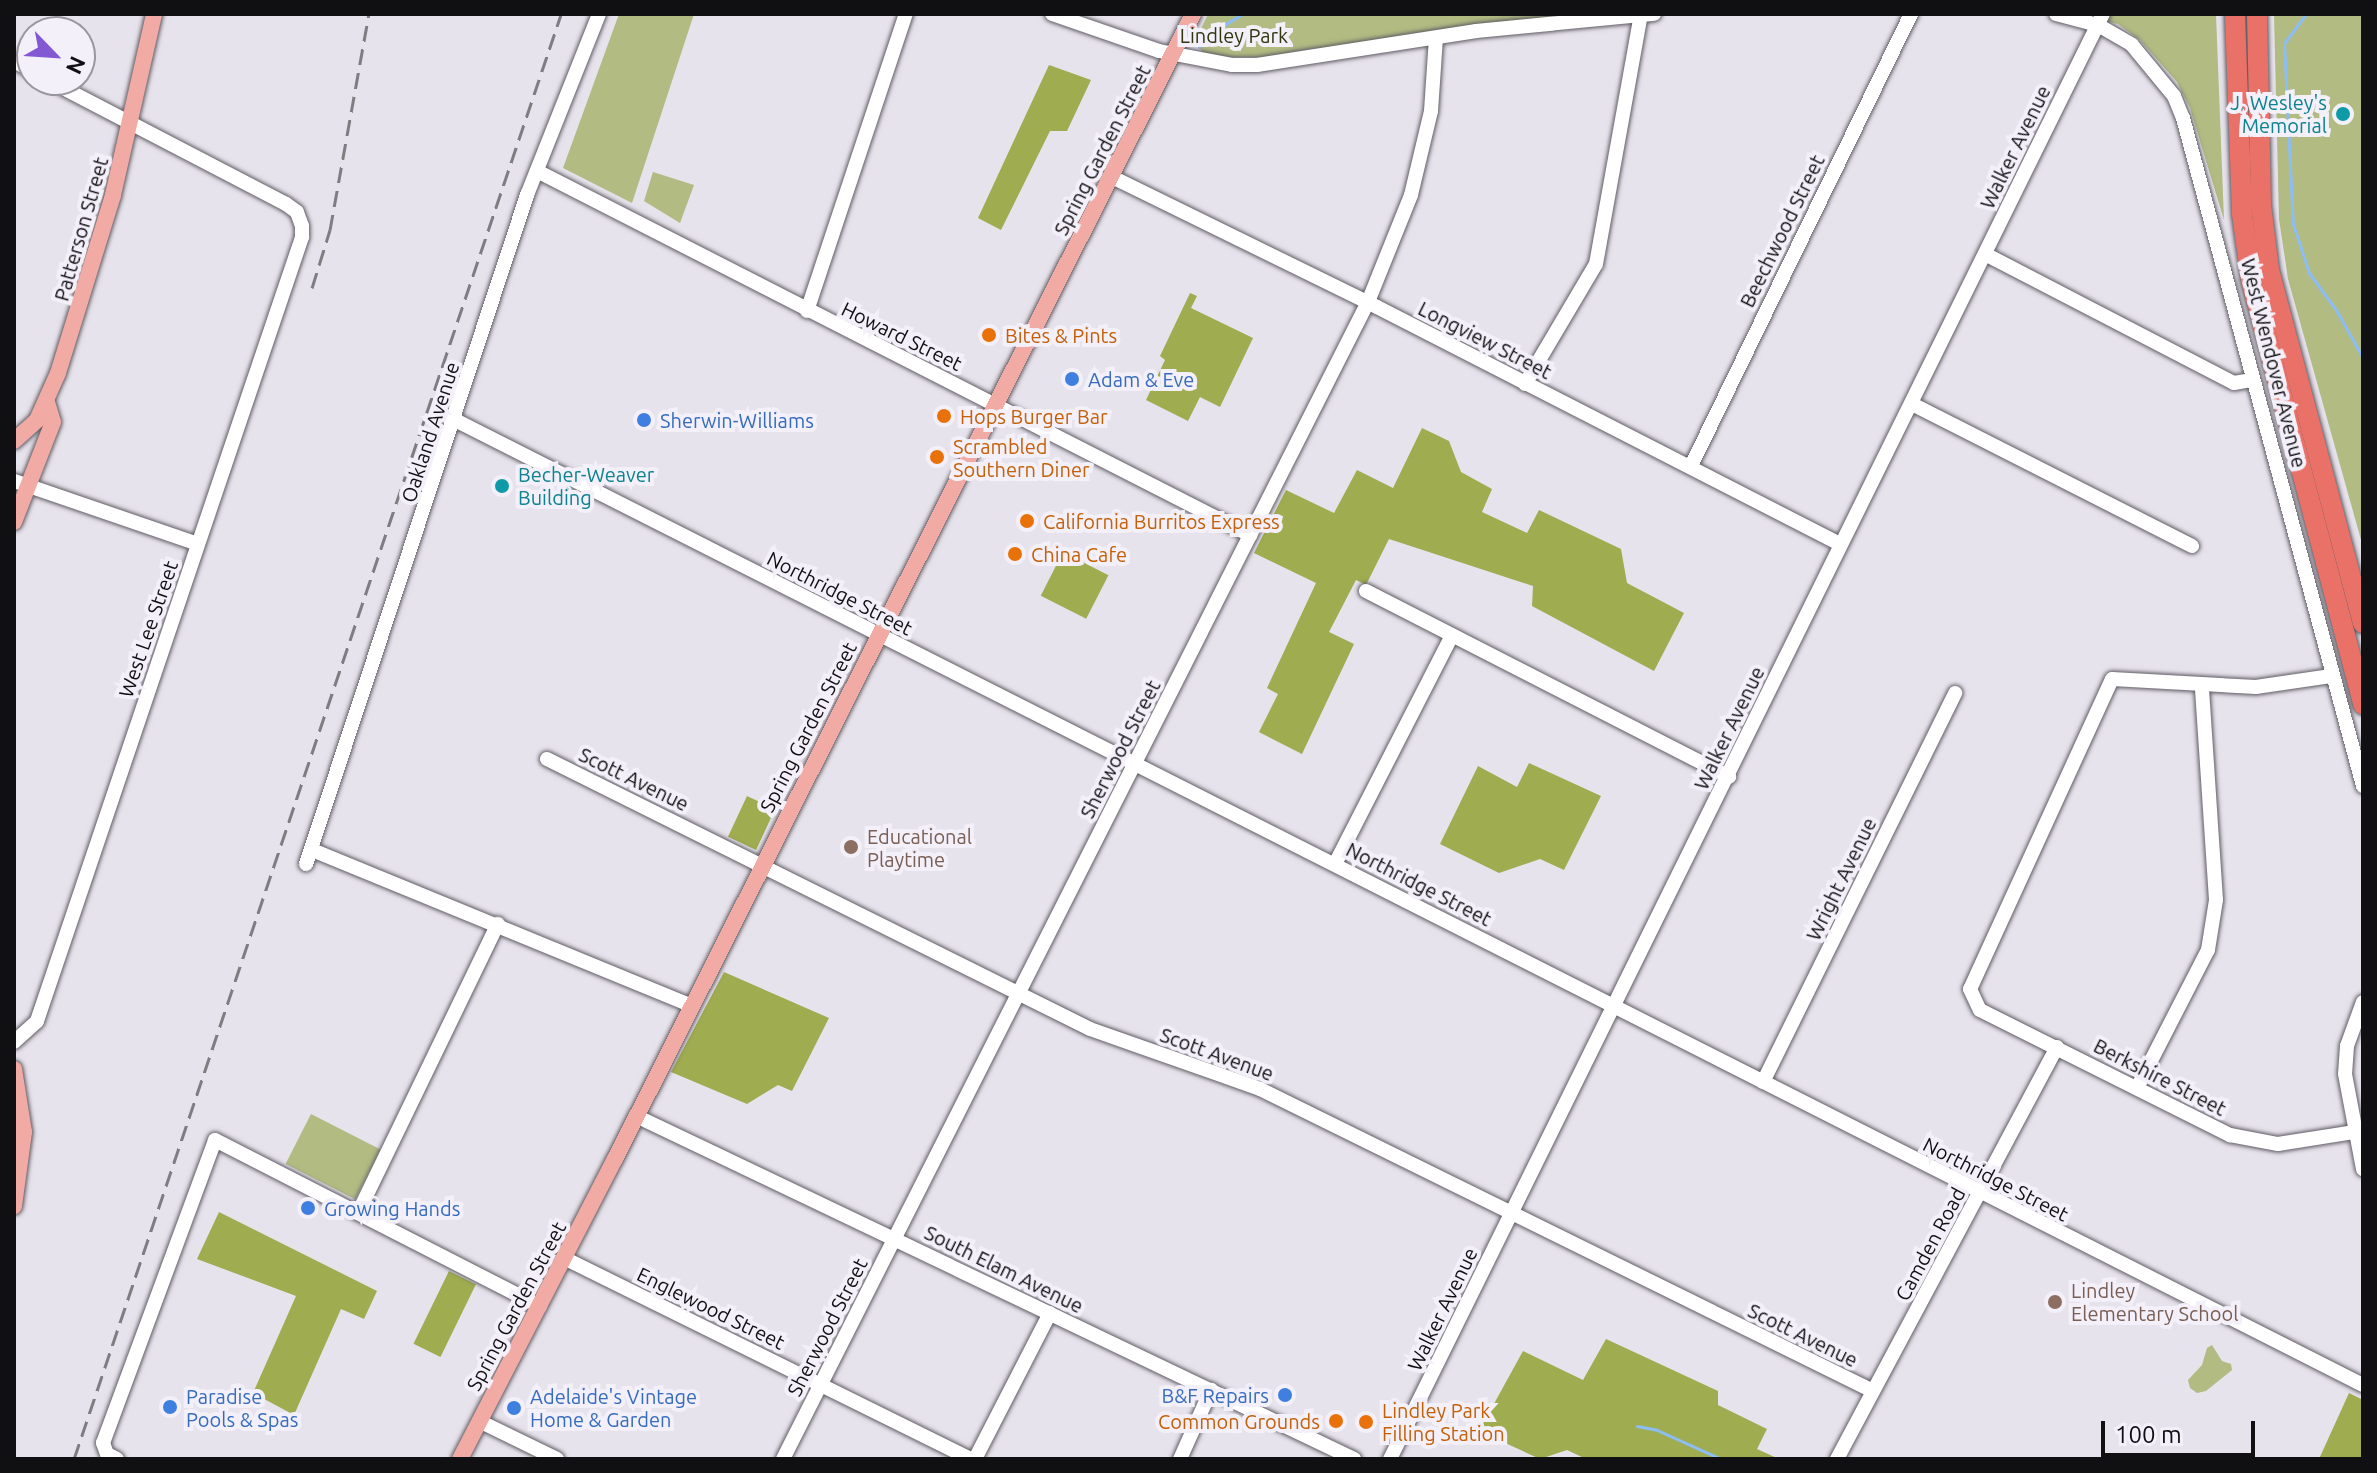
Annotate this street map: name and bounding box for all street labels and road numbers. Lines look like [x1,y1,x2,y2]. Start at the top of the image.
street label: Spring Garden Street [1049,61,1155,239]
street label: Walker Avenue [1975,82,2055,212]
street label: Beechwood Street [1735,151,1829,311]
street label: Patterson Street [49,154,113,304]
street label: West Wendover Avenue [2236,256,2312,470]
street label: Howard Street [838,296,966,376]
street label: Longview Street [1414,296,1556,384]
street label: Oakland Avenue [396,359,464,505]
street label: Northridge Street [763,546,917,640]
street label: West Lee Street [113,557,183,701]
street label: Spring Garden Street [755,638,861,816]
street label: Walker Avenue [1689,663,1769,793]
street label: Sherwood Street [1075,676,1165,822]
street label: Scott Avenue [575,742,693,816]
street label: Wright Avenue [1801,814,1881,944]
street label: Northridge Street [1342,837,1496,931]
street label: Scott Avenue [1157,1022,1277,1086]
street label: Berkshire Street [2090,1033,2230,1121]
street label: Northridge Street [1919,1132,2073,1226]
street label: Camden Road [1890,1183,1970,1305]
street label: Spring Garden Street [461,1217,571,1395]
street label: South Elam Avenue [921,1220,1087,1318]
street label: Walker Avenue [1402,1244,1482,1374]
street label: Sherwood Street [782,1254,872,1400]
street label: Englewood Street [633,1262,789,1354]
street label: Scott Avenue [1744,1298,1862,1372]

